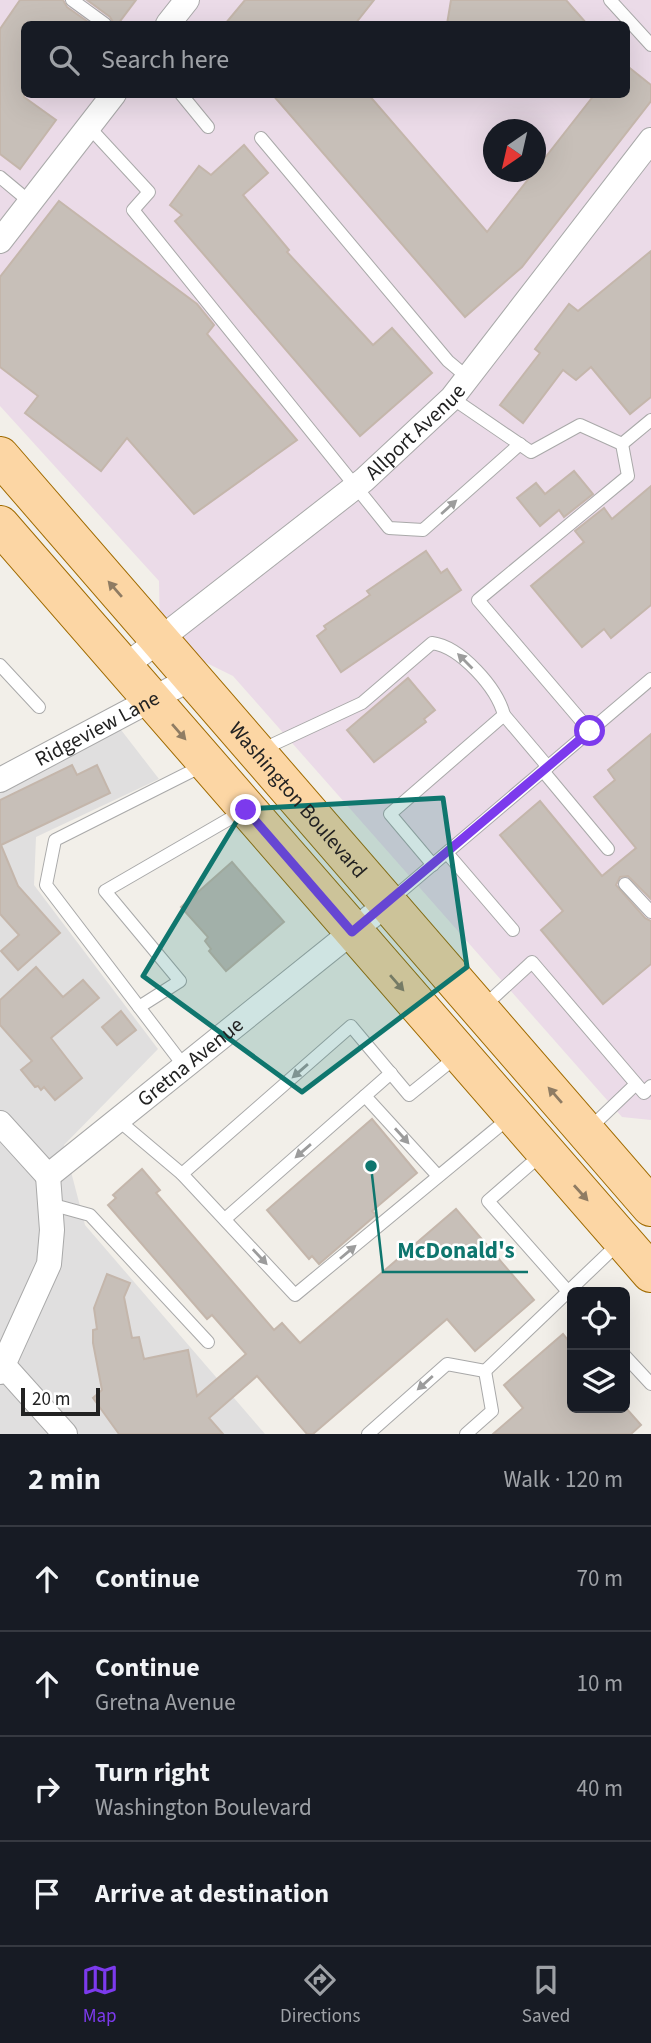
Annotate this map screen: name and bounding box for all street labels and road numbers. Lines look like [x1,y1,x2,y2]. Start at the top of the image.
street label: Allport Avenue [358,377,473,487]
street label: Ridgeview Lane [30,683,165,774]
street label: Washington Boulevard [222,715,374,884]
street label: Gretna Avenue [131,1010,250,1114]

